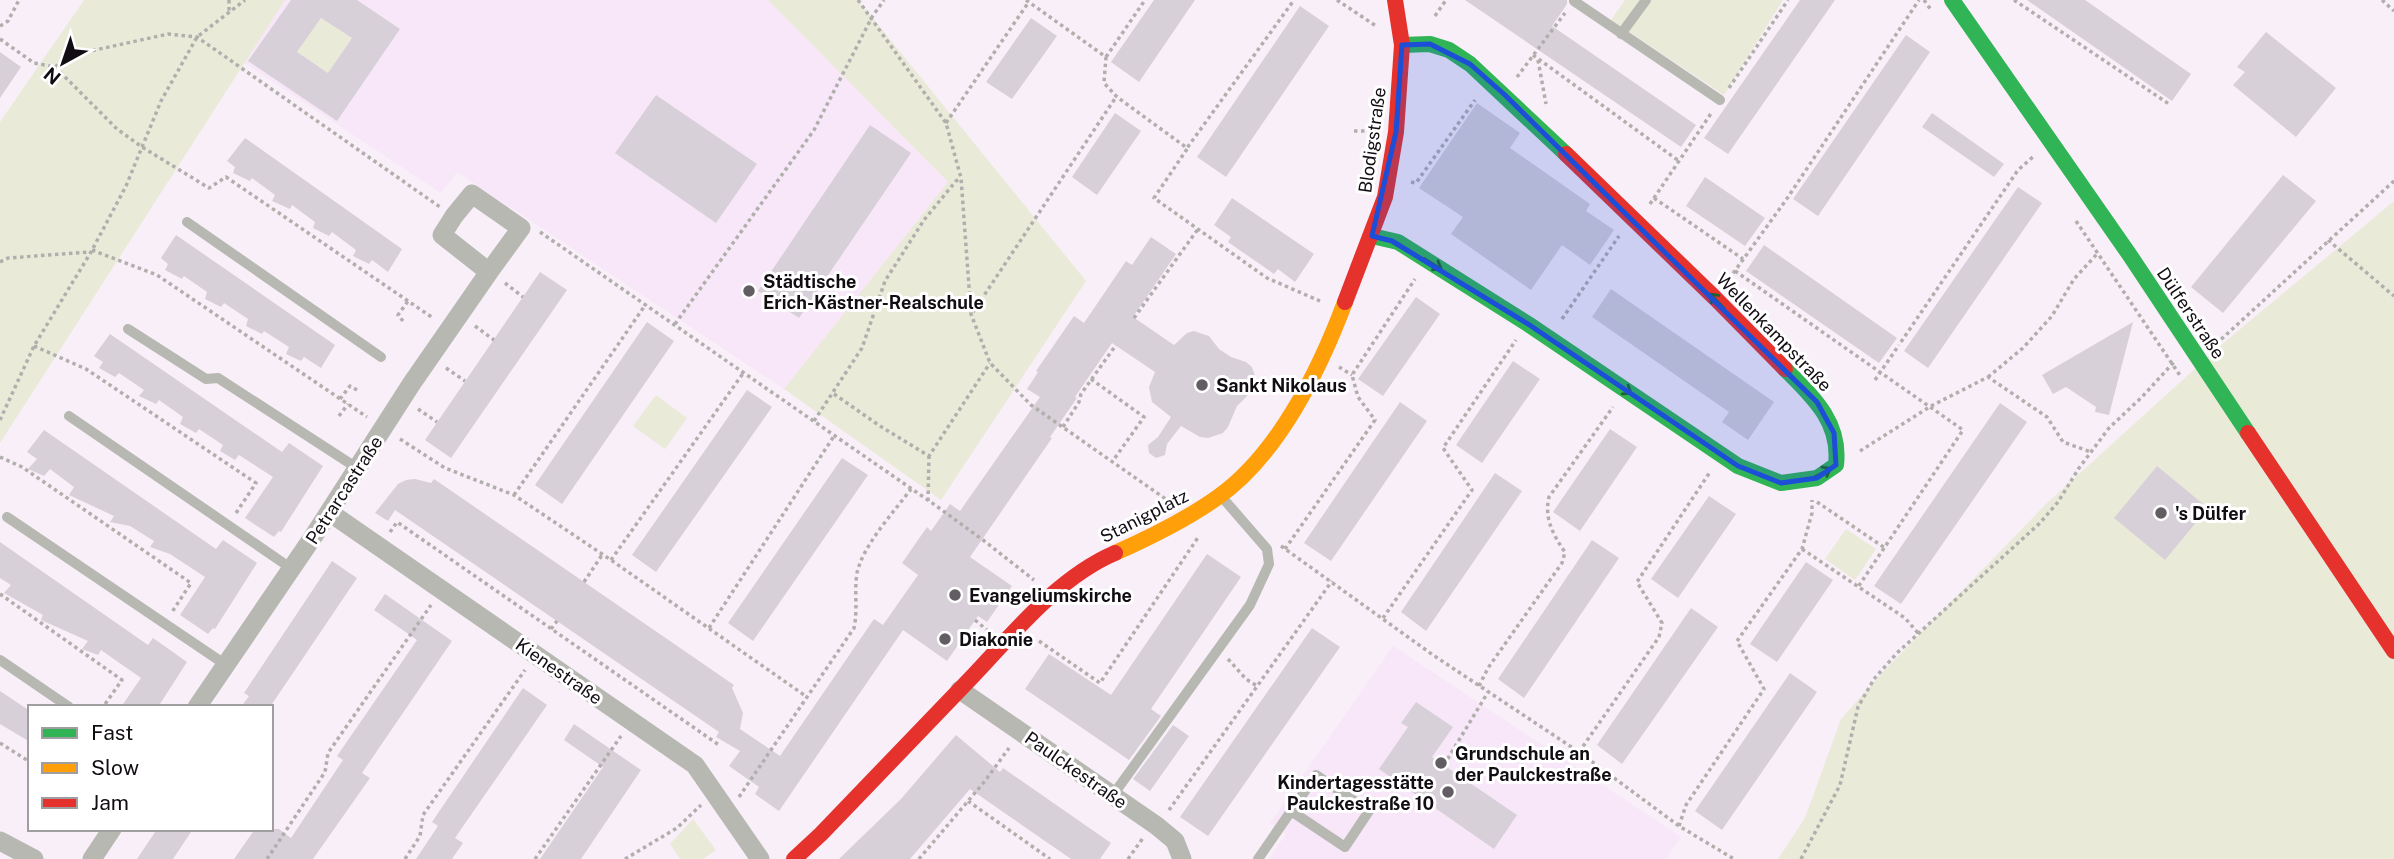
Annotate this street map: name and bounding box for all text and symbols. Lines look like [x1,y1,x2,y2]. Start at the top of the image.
north arrow [28,28,98,98]
text: N [39,63,65,89]
street label: Blodigstraße [1354,86,1390,194]
one-way arrow [1422,258,1442,272]
street label: Dülferstraße [2153,263,2229,363]
street label: Wellenkampstraße [1712,268,1836,396]
place label: Städtische Erich-Kästner-Realschule [763,271,984,313]
marker: Städtische Erich-Kästner-Realschule [741,283,757,299]
one-way arrow [1709,292,1726,309]
place label: Sankt Nikolaus [1216,375,1347,396]
marker: Sankt Nikolaus [1194,377,1210,393]
one-way arrow [1613,381,1632,395]
street label: Petrarcastraße [301,432,387,548]
one-way arrow [1811,466,1831,480]
street label: Stanigplatz [1097,485,1191,547]
place label: 's Dülfer [2175,503,2247,524]
marker: 's Dülfer [2153,505,2169,521]
place label: Evangeliumskirche [969,585,1132,606]
marker: Evangeliumskirche [947,587,963,603]
place label: Diakonie [959,629,1033,650]
marker: Diakonie [937,631,953,647]
street label: Kienestraße [512,633,606,709]
legend [28,705,273,831]
text: Fast [91,720,133,745]
street label: Paulckestraße [1021,727,1131,813]
place label: Grundschule an der Paulckestraße [1455,743,1612,785]
text: Slow [91,755,139,780]
marker: Grundschule an der Paulckestraße [1433,755,1449,771]
place label: Kindertagesstätte Paulckestraße 10 [1277,772,1434,814]
marker: Kindertagesstätte Paulckestraße 10 [1440,784,1456,800]
text: Jam [91,790,129,815]

